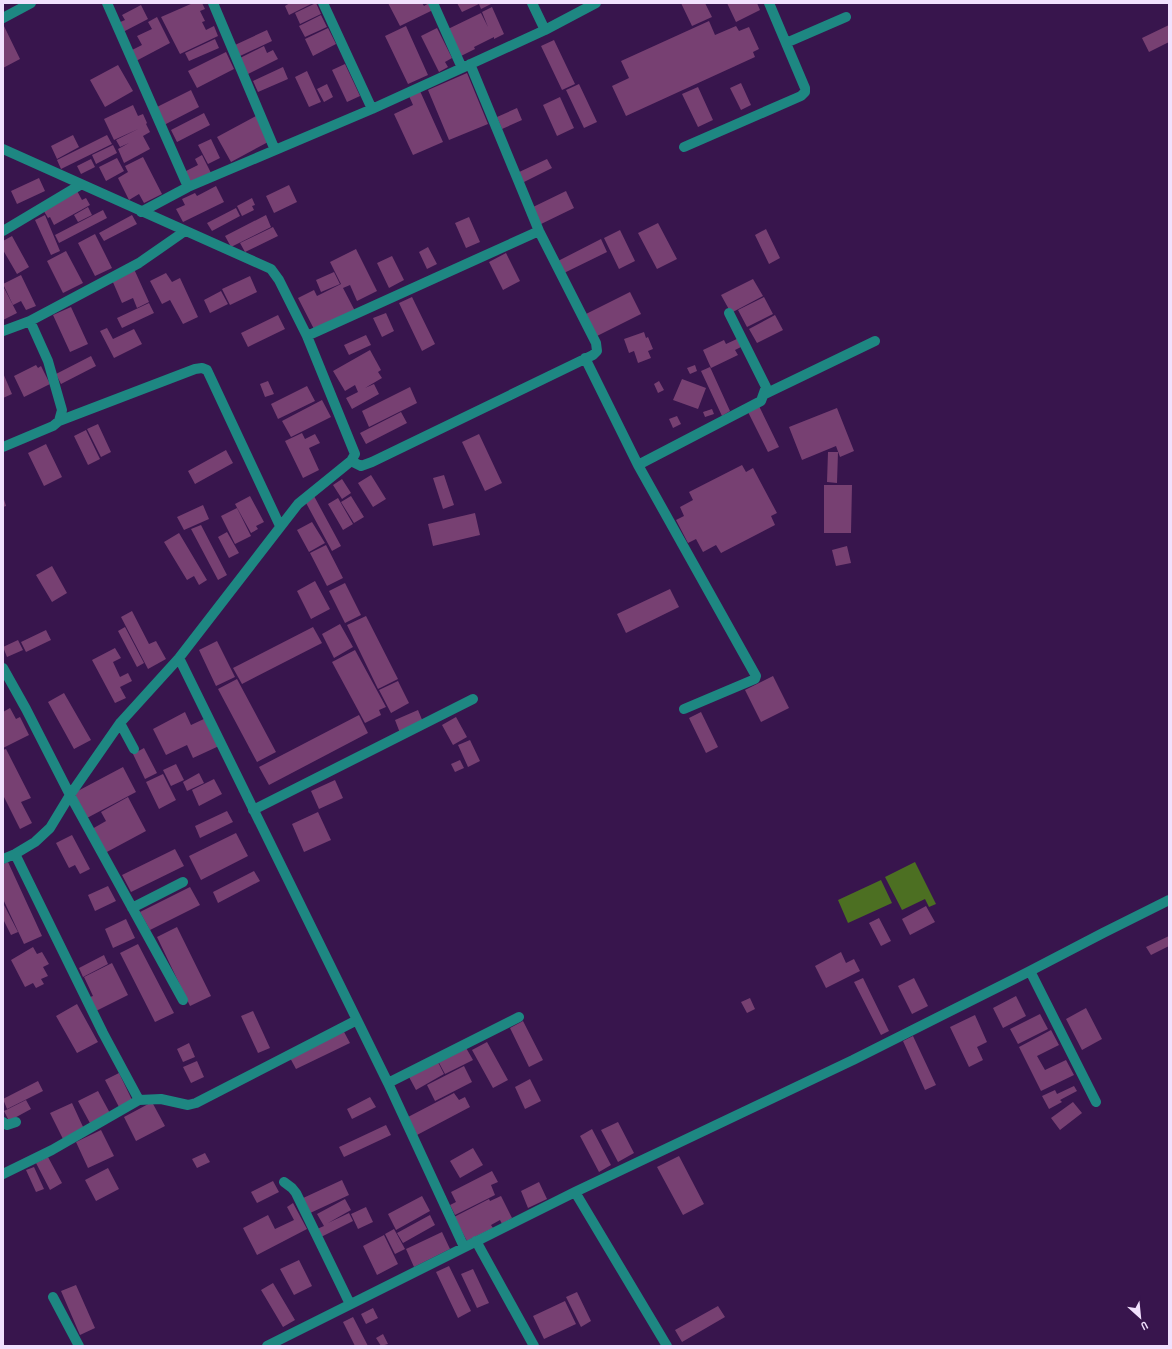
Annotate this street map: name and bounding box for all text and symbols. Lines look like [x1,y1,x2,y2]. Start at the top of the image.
north arrow [1120,1297,1160,1337]
text: U [1139,1318,1150,1334]

